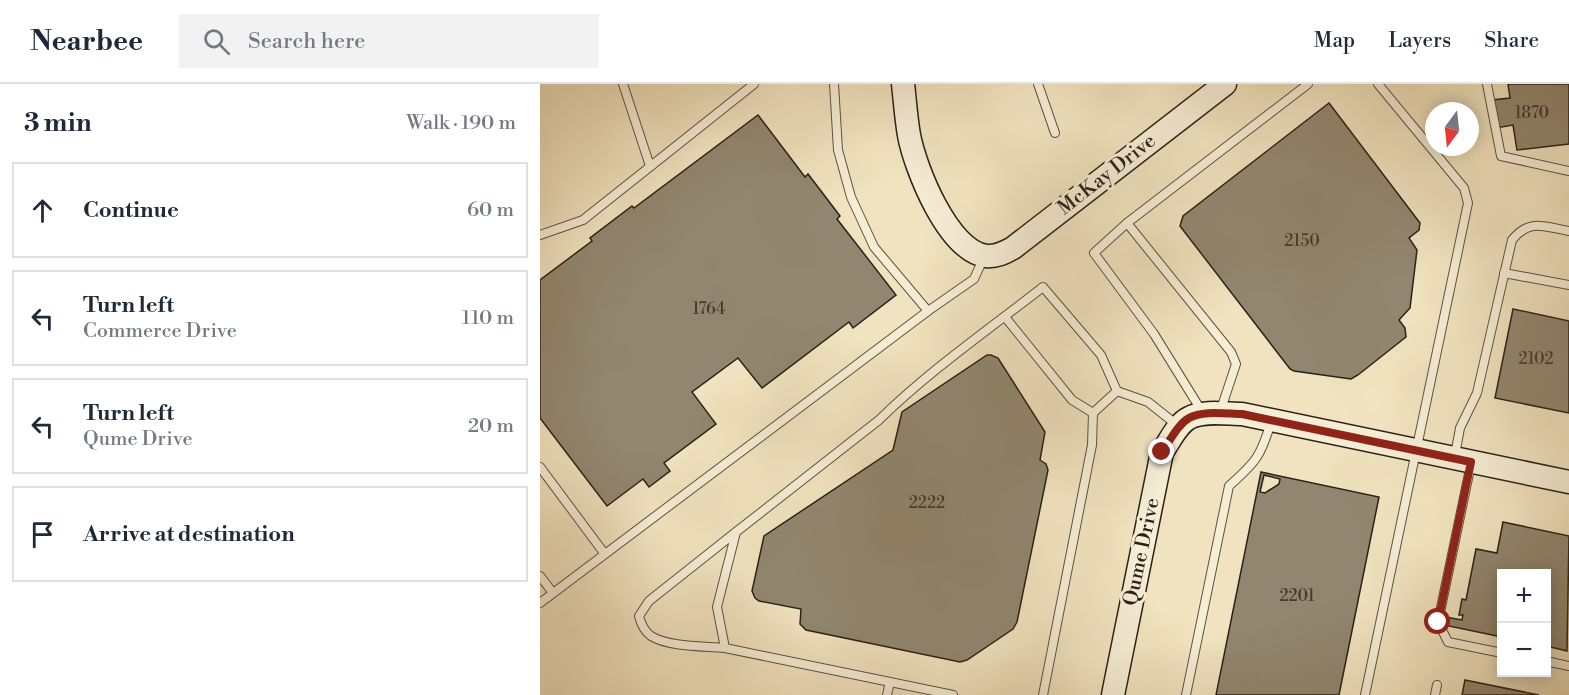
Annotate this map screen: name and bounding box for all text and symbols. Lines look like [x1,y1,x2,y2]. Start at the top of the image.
search box [179,14,599,68]
text: Nearbee [30,24,143,59]
icon: search [200,25,233,58]
text: Search here [248,28,365,55]
text: Map [1314,28,1355,54]
text: Layers [1388,28,1451,54]
text: Share [1484,28,1539,54]
north arrow [1425,102,1479,156]
house number: 1870 [1515,103,1549,123]
text: 3 min [24,107,92,139]
text: Walk · 190 m [406,111,516,136]
street label: McKay Drive [1053,129,1161,221]
icon: ahead [26,194,59,227]
text: Continue [83,197,179,224]
text: 60 m [467,198,514,223]
house number: 2150 [1284,231,1320,251]
text: Turn left [83,292,174,319]
house number: 1764 [692,299,726,319]
icon: left [26,302,59,335]
text: 110 m [462,306,514,331]
text: Commerce Drive [83,319,237,344]
house number: 2102 [1518,349,1554,369]
text: Turn left [83,400,174,427]
icon: left [26,410,59,443]
text: 20 m [468,414,514,439]
text: Qume Drive [83,427,193,452]
route end [1148,438,1174,464]
house number: 2222 [909,493,945,513]
street label: Qume Drive [1118,496,1166,608]
icon: arrive [26,518,59,551]
text: Arrive at destination [83,521,295,548]
map controls [1497,569,1551,677]
button: + [1497,569,1551,623]
house number: 2201 [1279,586,1315,606]
route start [1424,608,1450,634]
button: − [1497,623,1551,677]

